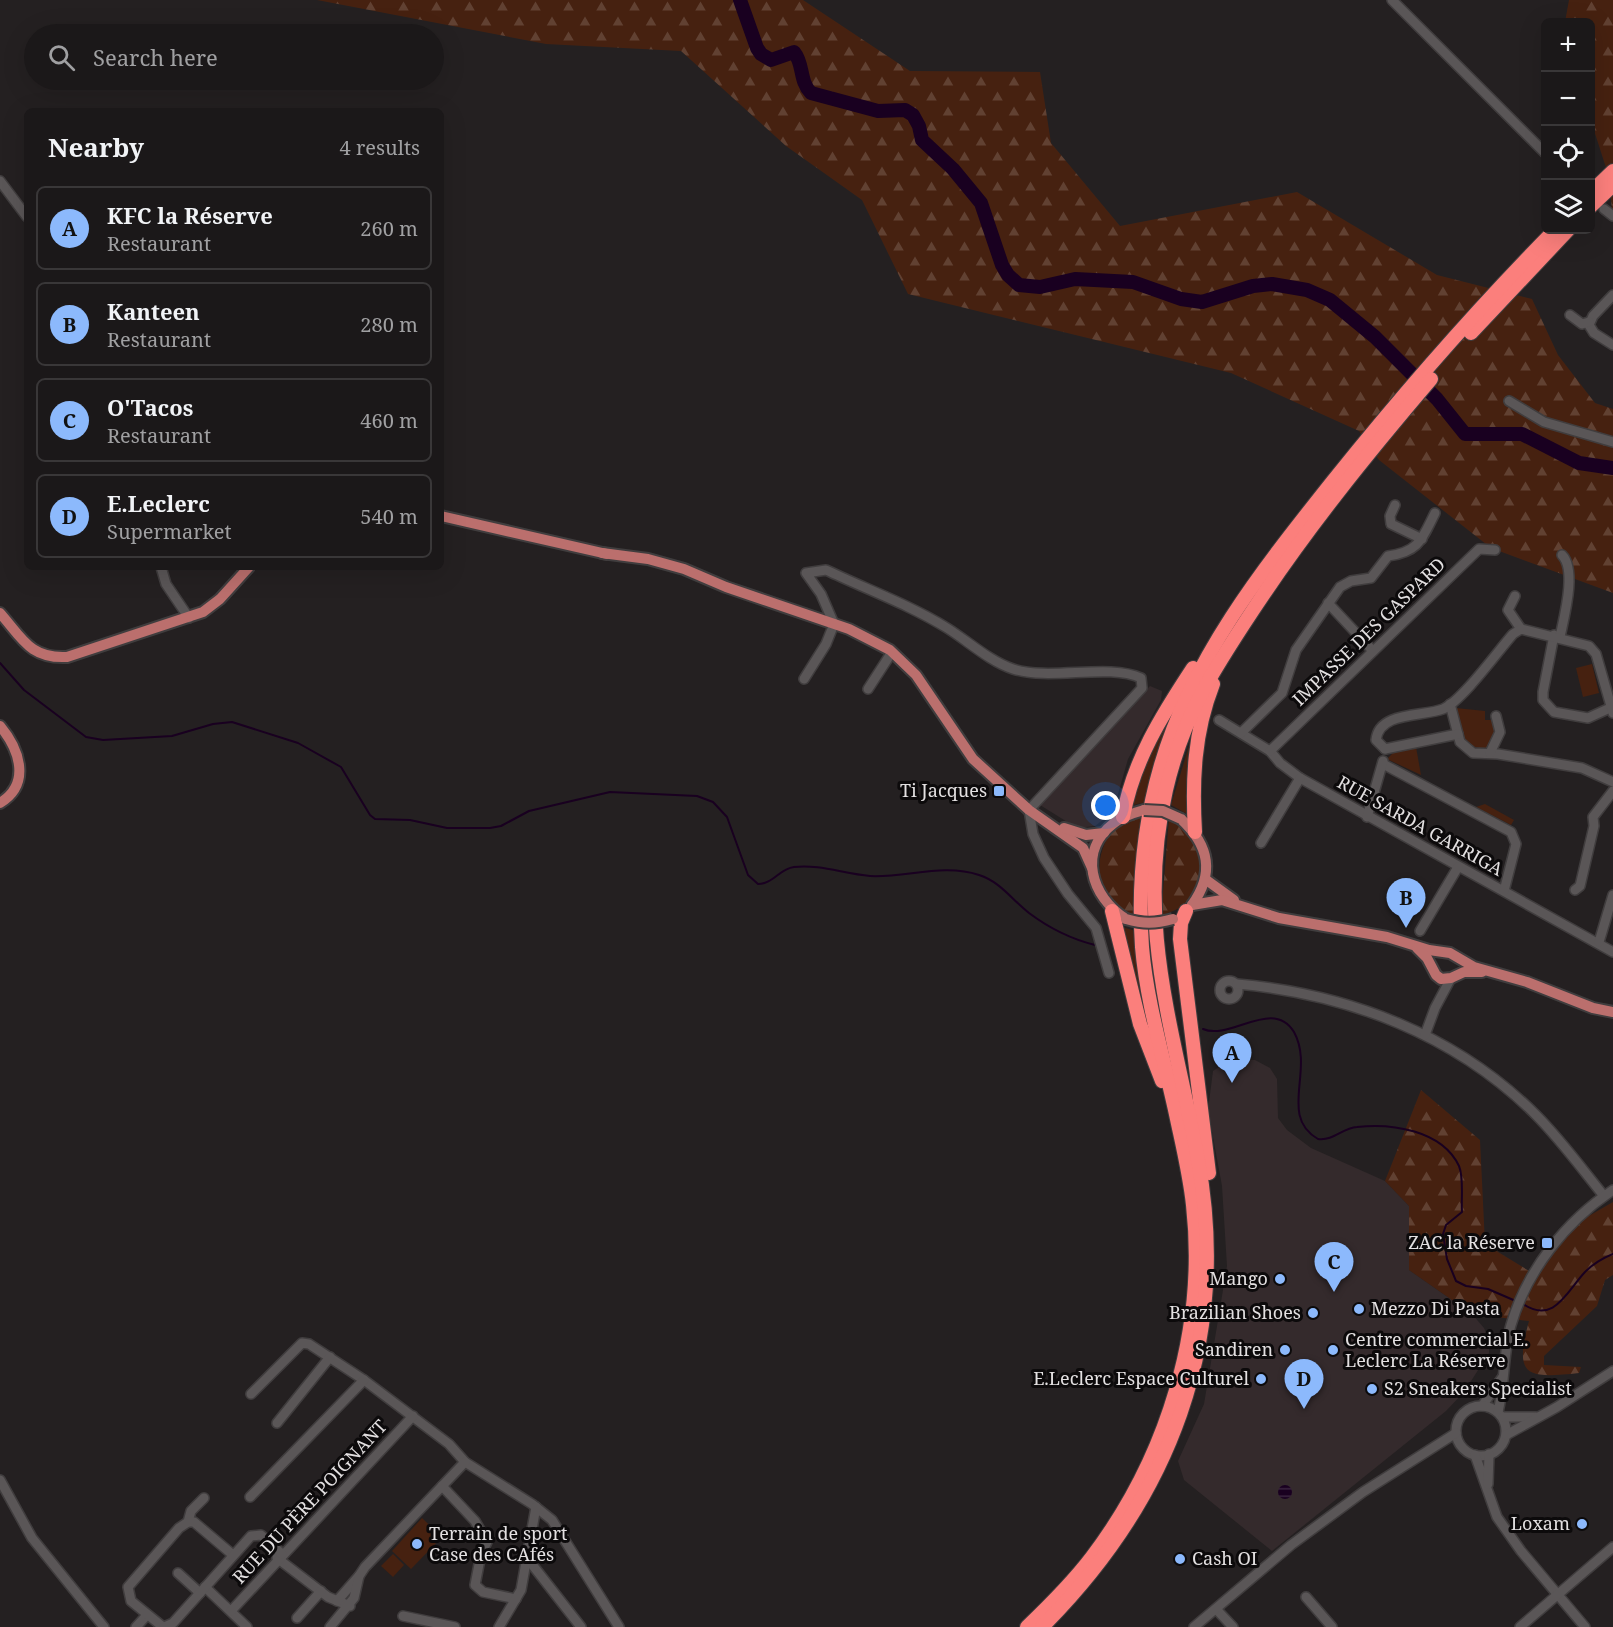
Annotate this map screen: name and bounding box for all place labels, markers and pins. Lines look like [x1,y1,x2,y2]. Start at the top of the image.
place label: Ti Jacques [900,778,987,802]
marker: Ti Jacques [992,784,1006,798]
pin: B [1386,878,1426,928]
pin: A [1212,1034,1252,1083]
place label: ZAC la Réserve [1408,1230,1535,1254]
marker: ZAC la Réserve [1540,1236,1554,1250]
pin: C [1314,1242,1354,1292]
place label: Mango [1209,1266,1268,1290]
marker: Mango [1273,1272,1287,1286]
place label: Mezzo Di Pasta [1371,1296,1500,1320]
place label: Brazilian Shoes [1169,1300,1301,1324]
marker: Mezzo Di Pasta [1352,1302,1366,1316]
marker: Brazilian Shoes [1306,1306,1320,1320]
place label: Centre commercial E. Leclerc La Réserve [1345,1327,1529,1372]
place label: Sandiren [1195,1337,1273,1361]
marker: Sandiren [1278,1343,1292,1357]
marker: Centre commercial E. Leclerc La Réserve [1326,1343,1340,1357]
pin: D [1284,1360,1324,1409]
place label: E.Leclerc Espace Culturel [1033,1366,1249,1390]
marker: E.Leclerc Espace Culturel [1254,1372,1268,1386]
place label: S2 Sneakers Specialist [1384,1376,1572,1400]
marker: S2 Sneakers Specialist [1365,1382,1379,1396]
place label: Loxam [1511,1511,1570,1535]
marker: Loxam [1575,1517,1589,1531]
place label: Terrain de sport Case des CAfés [429,1521,567,1566]
marker: Terrain de sport Case des CAfés [410,1537,424,1551]
place label: Cash OI [1192,1546,1257,1570]
marker: Cash OI [1173,1552,1187,1566]

